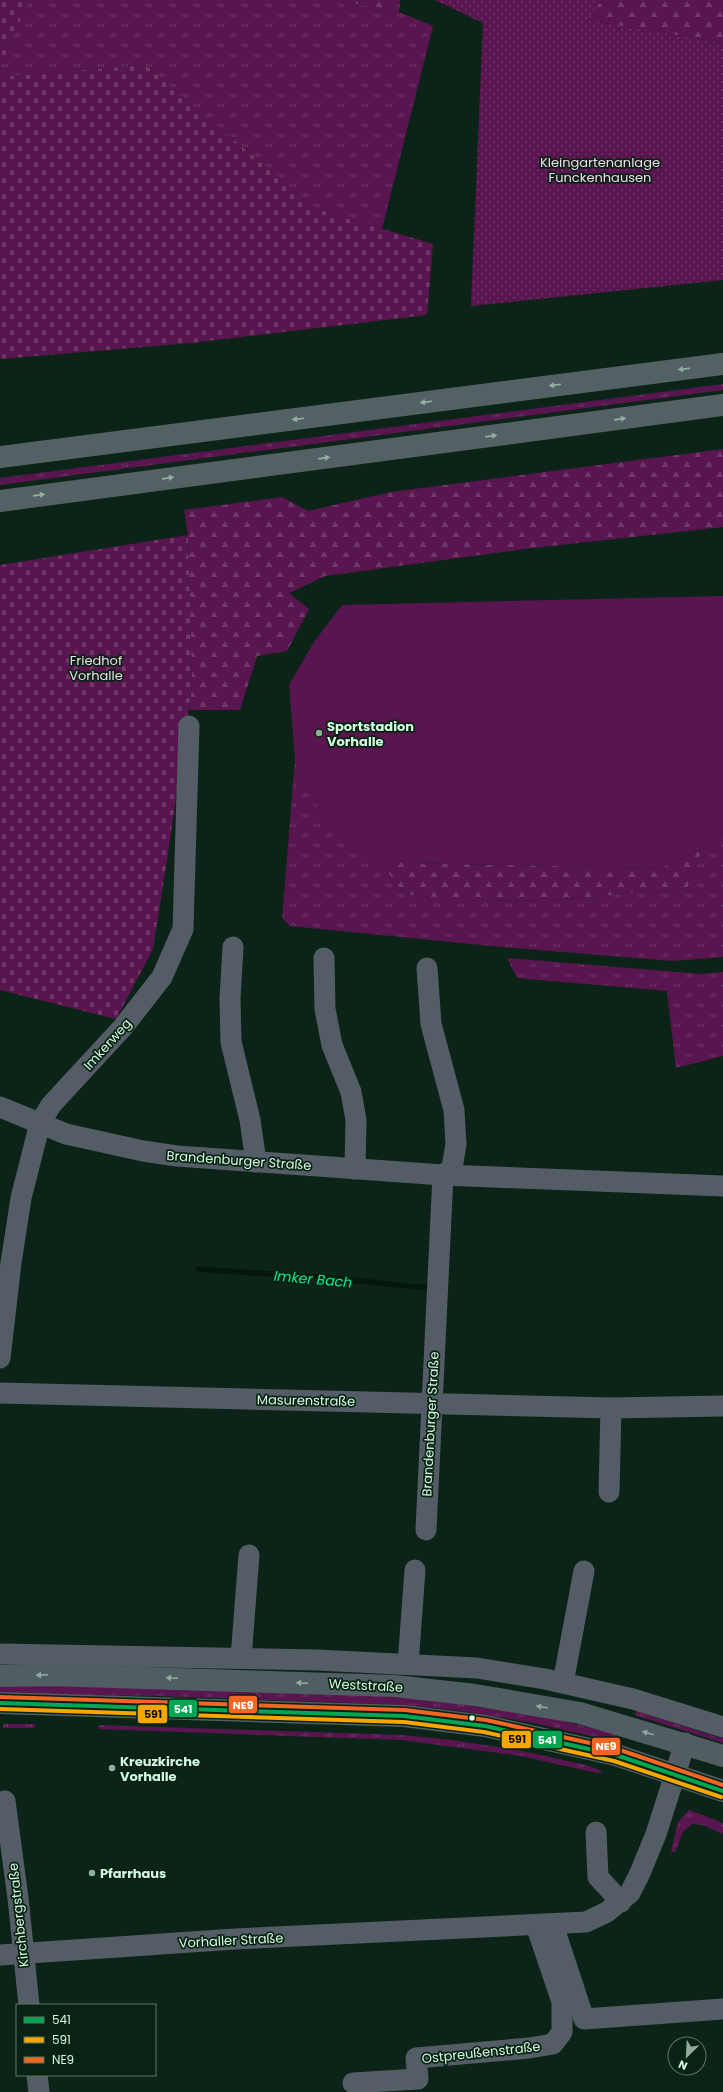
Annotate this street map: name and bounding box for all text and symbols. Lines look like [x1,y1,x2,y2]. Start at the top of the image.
park label: Kleingartenanlage Funckenhausen [540,153,660,187]
one-way arrow [678,365,690,372]
one-way arrow [549,382,561,388]
one-way arrow [420,399,433,405]
one-way arrow [292,416,304,422]
one-way arrow [614,416,626,422]
one-way arrow [485,433,497,439]
one-way arrow [318,455,330,461]
one-way arrow [161,475,174,482]
one-way arrow [33,492,45,499]
park label: Friedhof Vorhalle [69,651,123,685]
place label: Sportstadion Vorhalle [327,717,414,751]
marker: Sportstadion Vorhalle [314,728,324,738]
street label: Imkerweg [79,1014,136,1074]
street label: Brandenburger Straße [166,1146,312,1175]
water label: Imker Bach [273,1266,353,1292]
street label: Brandenburger Straße [417,1351,444,1497]
street label: Masurenstraße [257,1390,355,1411]
one-way arrow [35,1672,48,1678]
street label: Weststraße [328,1674,404,1697]
one-way arrow [166,1675,178,1682]
one-way arrow [296,1679,308,1686]
line badge: NE9 [228,1695,258,1714]
text: NE9 [233,1697,254,1713]
line badge: 541 [168,1699,198,1718]
text: 541 [174,1701,192,1717]
one-way arrow [536,1703,548,1709]
line badge: 591 [137,1704,168,1724]
text: 591 [144,1706,162,1722]
unlabelled marker [467,1713,477,1723]
line badge: 591 [501,1730,532,1749]
line badge: 541 [532,1730,563,1749]
one-way arrow [641,1730,653,1736]
text: 591 [508,1731,526,1747]
text: 541 [538,1732,556,1748]
line badge: NE9 [591,1737,621,1756]
text: NE9 [596,1738,617,1754]
place label: Kreuzkirche Vorhalle [120,1752,200,1786]
marker: Kreuzkirche Vorhalle [107,1763,117,1773]
street label: Kirchbergstraße [4,1862,33,1968]
place label: Pfarrhaus [100,1864,166,1883]
marker: Pfarrhaus [87,1868,97,1878]
street label: Vorhaller Straße [178,1928,284,1953]
legend [16,2004,156,2076]
text: 541 [52,2011,71,2028]
text: 591 [52,2031,71,2048]
north arrow [667,2036,707,2076]
street label: Ostpreußenstraße [421,2037,541,2068]
text: NE9 [52,2051,74,2068]
text: N [676,2056,690,2074]

